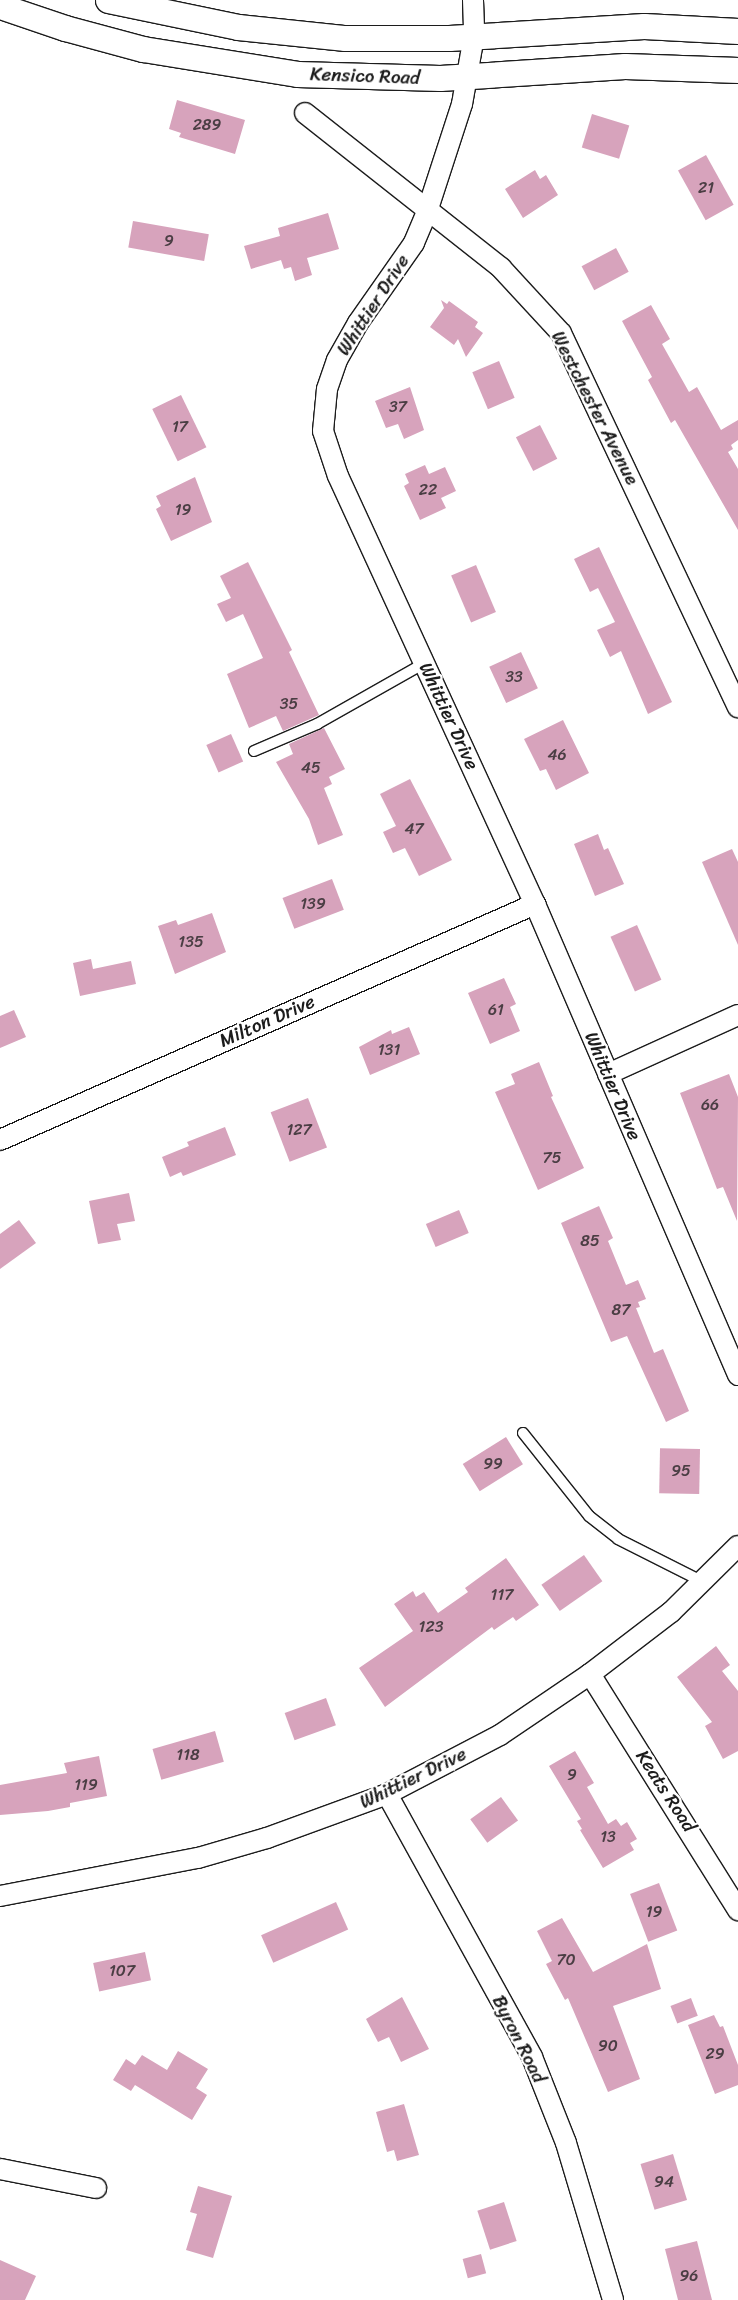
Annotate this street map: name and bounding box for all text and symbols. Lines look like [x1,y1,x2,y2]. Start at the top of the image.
street label: Kensico Road [310,63,420,89]
house number: 289 [193,115,221,135]
house number: 21 [698,178,714,198]
house number: 9 [164,231,174,251]
street label: Whittier Drive [332,250,414,360]
street label: Westchester Avenue [546,327,644,489]
house number: 37 [389,397,407,417]
house number: 17 [172,417,188,437]
house number: 22 [419,480,437,500]
house number: 19 [175,500,191,520]
street label: Whittier Drive [414,659,484,773]
house number: 33 [505,667,523,687]
house number: 35 [280,694,298,714]
house number: 46 [547,745,567,765]
house number: 45 [301,758,321,778]
house number: 47 [404,819,424,839]
house number: 139 [300,894,326,914]
house number: 135 [178,932,204,952]
street label: Milton Drive [216,990,318,1052]
house number: 61 [488,1000,504,1020]
street label: Whittier Drive [580,1028,646,1144]
house number: 131 [378,1040,400,1060]
house number: 66 [701,1095,719,1115]
house number: 127 [286,1120,312,1140]
house number: 75 [543,1148,561,1168]
house number: 85 [580,1231,600,1251]
house number: 87 [612,1300,630,1320]
house number: 99 [483,1454,503,1474]
house number: 95 [671,1461,691,1481]
house number: 117 [491,1585,513,1605]
house number: 123 [419,1617,443,1637]
street label: Whittier Drive [356,1742,470,1814]
house number: 118 [176,1745,200,1765]
street label: Keats Road [631,1746,701,1836]
house number: 9 [567,1765,577,1785]
house number: 119 [74,1775,98,1795]
house number: 13 [600,1827,616,1847]
house number: 19 [646,1902,662,1922]
house number: 70 [556,1950,576,1970]
house number: 107 [109,1961,135,1981]
street label: Byron Road [487,1991,551,2087]
house number: 90 [598,2036,618,2056]
house number: 29 [705,2044,725,2064]
house number: 94 [654,2172,674,2192]
house number: 96 [680,2266,698,2286]

